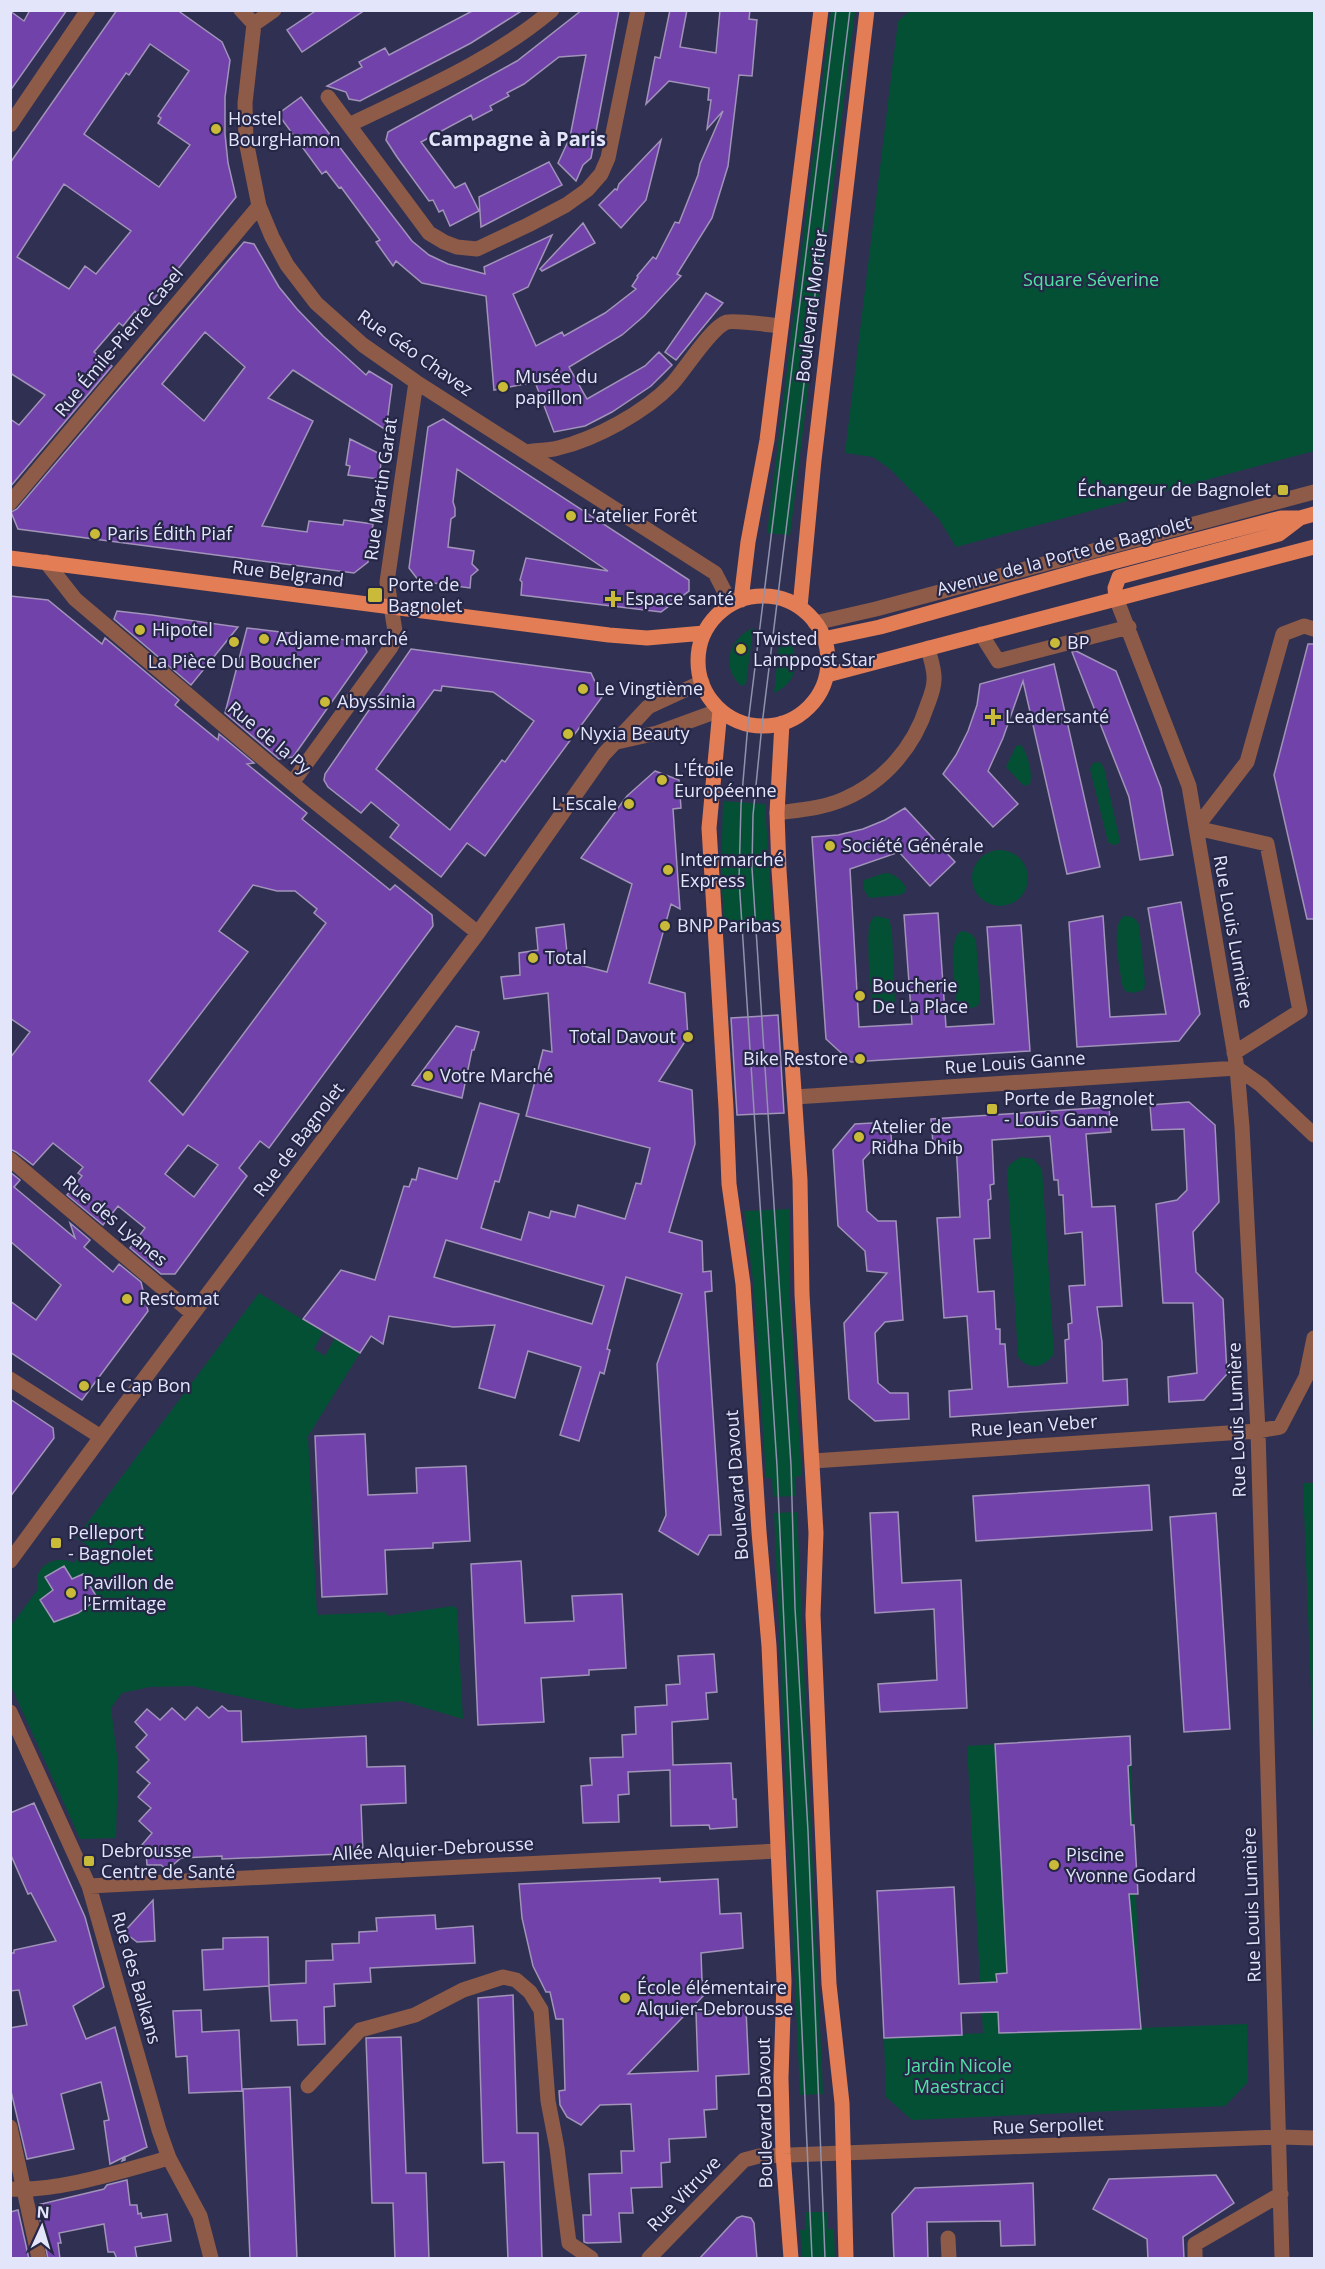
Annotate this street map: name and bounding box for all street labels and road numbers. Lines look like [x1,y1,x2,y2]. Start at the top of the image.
street label: Boulevard Mortier [790,228,832,383]
street label: Rue Émile-Pierre Casel [49,262,188,421]
street label: Rue Géo Chavez [353,303,478,401]
street label: Rue Martin Garat [358,416,402,562]
street label: Avenue de la Porte de Bagnolet [934,509,1194,601]
street label: Rue Belgrand [231,554,345,592]
street label: Rue de la Py [223,695,317,780]
street label: Rue Louis Lumière [1209,853,1259,1010]
street label: Rue Louis Ganne [944,1045,1086,1079]
street label: Rue de Bagnolet [247,1077,349,1201]
street label: Rue des Lyanes [58,1169,173,1271]
street label: Rue Louis Lumière [1221,1342,1251,1498]
street label: Boulevard Davout [719,1409,753,1561]
street label: Rue Jean Veber [970,1409,1099,1441]
street label: Rue Louis Lumière [1236,1827,1266,1983]
street label: Allée Alquier-Debrousse [332,1831,534,1865]
street label: Rue des Balkans [107,1909,167,2047]
street label: Boulevard Davout [751,2038,777,2188]
street label: Rue Serpollet [992,2111,1104,2139]
street label: Rue Vitruve [641,2150,725,2236]

